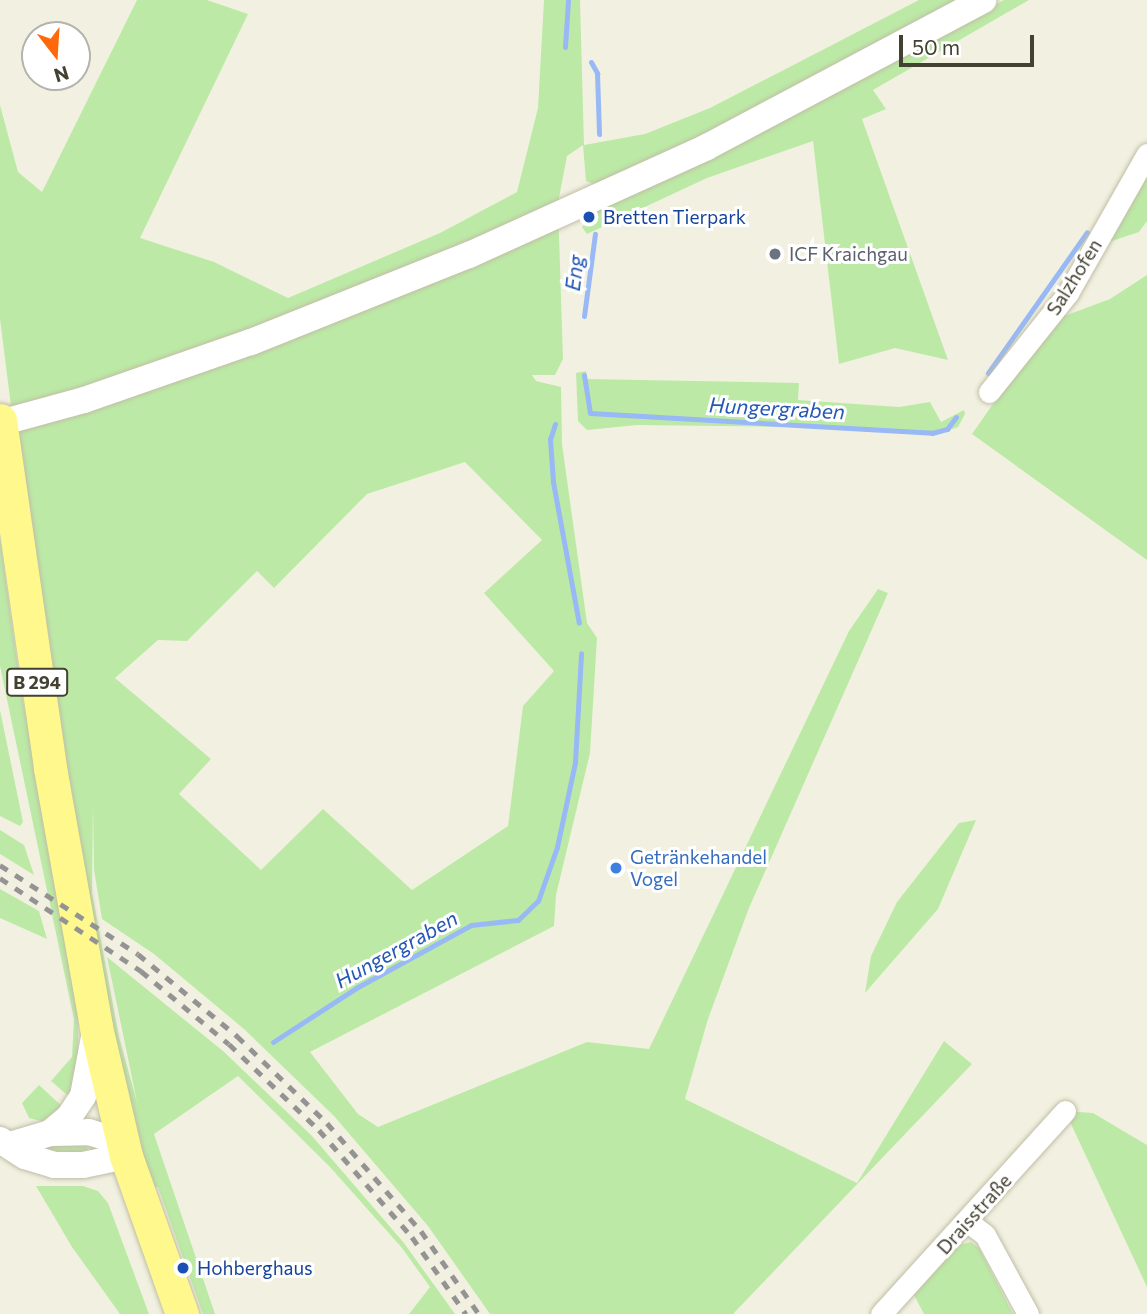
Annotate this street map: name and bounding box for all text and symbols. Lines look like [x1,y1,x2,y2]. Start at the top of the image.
north arrow [21,21,91,91]
scale bar [902,21,1037,65]
text: 50 m [912,34,960,59]
text: N [52,62,72,88]
place label: Bretten Tierpark [603,206,746,228]
marker: Bretten Tierpark [581,209,597,225]
street label: Salzhofen [1042,235,1106,319]
place label: ICF Kraichgau [789,243,908,265]
marker: ICF Kraichgau [767,246,783,262]
water label: Eng [559,254,589,292]
water label: Hungergraben [708,392,846,424]
road number: B 294 [5,668,68,696]
place label: Getränkehandel Vogel [630,846,767,890]
marker: Getränkehandel Vogel [608,860,624,876]
water label: Hungergraben [330,905,462,993]
street label: Draisstraße [932,1169,1016,1259]
place label: Hohberghaus [197,1257,313,1279]
marker: Hohberghaus [175,1260,191,1276]

